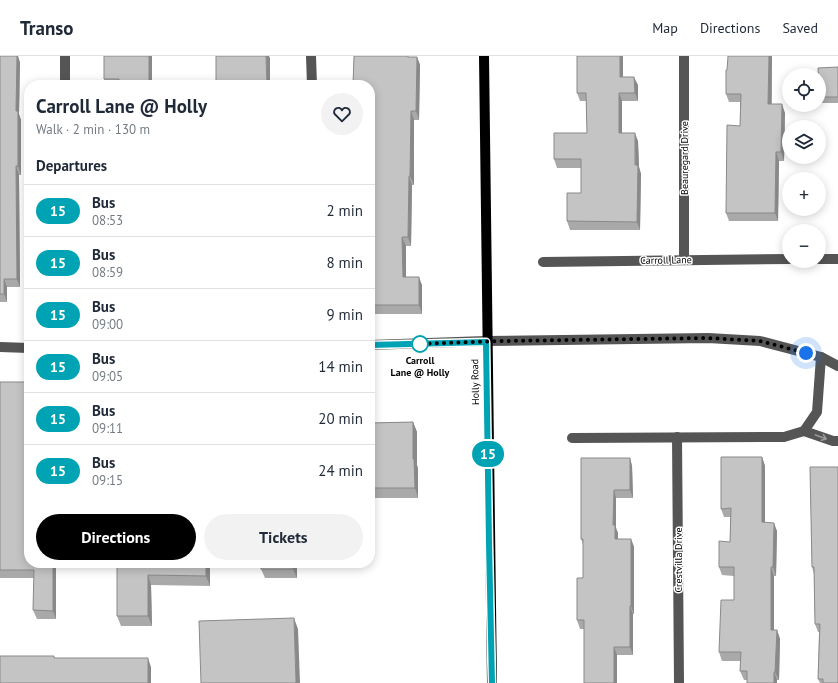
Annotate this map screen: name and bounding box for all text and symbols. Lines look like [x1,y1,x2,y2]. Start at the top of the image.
text: Transo [20,16,73,40]
text: Map [652,19,678,37]
text: Directions [700,19,760,37]
text: Saved [782,19,818,37]
map controls [782,68,826,268]
button: locate [782,68,826,112]
button: heart [321,93,363,135]
text: Carroll Lane @ Holly [36,94,207,118]
button: layers [782,120,826,164]
text: Walk · 2 min · 130 m [36,121,150,138]
street label: Beauregard Drive [678,121,691,195]
text: Departures [36,156,107,175]
button: + [782,172,826,216]
text: Bus [92,193,115,212]
text: 2 min [326,201,363,220]
text: 15 [50,202,66,220]
text: 08:53 [92,212,123,229]
button: − [782,224,826,268]
text: Bus [92,245,115,264]
text: 8 min [326,253,363,272]
street label: Carroll Lane [640,253,692,267]
text: 15 [50,254,66,272]
text: 08:59 [92,264,123,281]
text: Bus [92,297,115,316]
text: 9 min [326,305,363,324]
text: 15 [50,306,66,324]
text: 09:00 [92,316,123,333]
marker: Carroll Lane @ Holly [411,335,429,353]
your location [796,343,816,363]
text: Bus [92,349,115,368]
place label: Carroll Lane @ Holly [391,354,450,379]
text: 14 min [318,357,363,376]
text: 15 [50,358,66,376]
street label: Holly Road [468,359,482,405]
text: 09:05 [92,368,123,385]
text: Bus [92,401,115,420]
text: 20 min [318,409,363,428]
text: 15 [50,410,66,428]
text: 09:11 [92,420,123,437]
one-way arrow [814,434,827,441]
line badge: 15 [470,441,506,467]
text: 15 [480,445,496,463]
text: Bus [92,453,115,472]
text: 24 min [318,461,363,480]
text: 15 [50,462,66,480]
text: 09:15 [92,472,123,489]
button: Directions [36,514,196,560]
button: Tickets [204,514,363,560]
street label: Crestvilla Drive [672,528,685,593]

